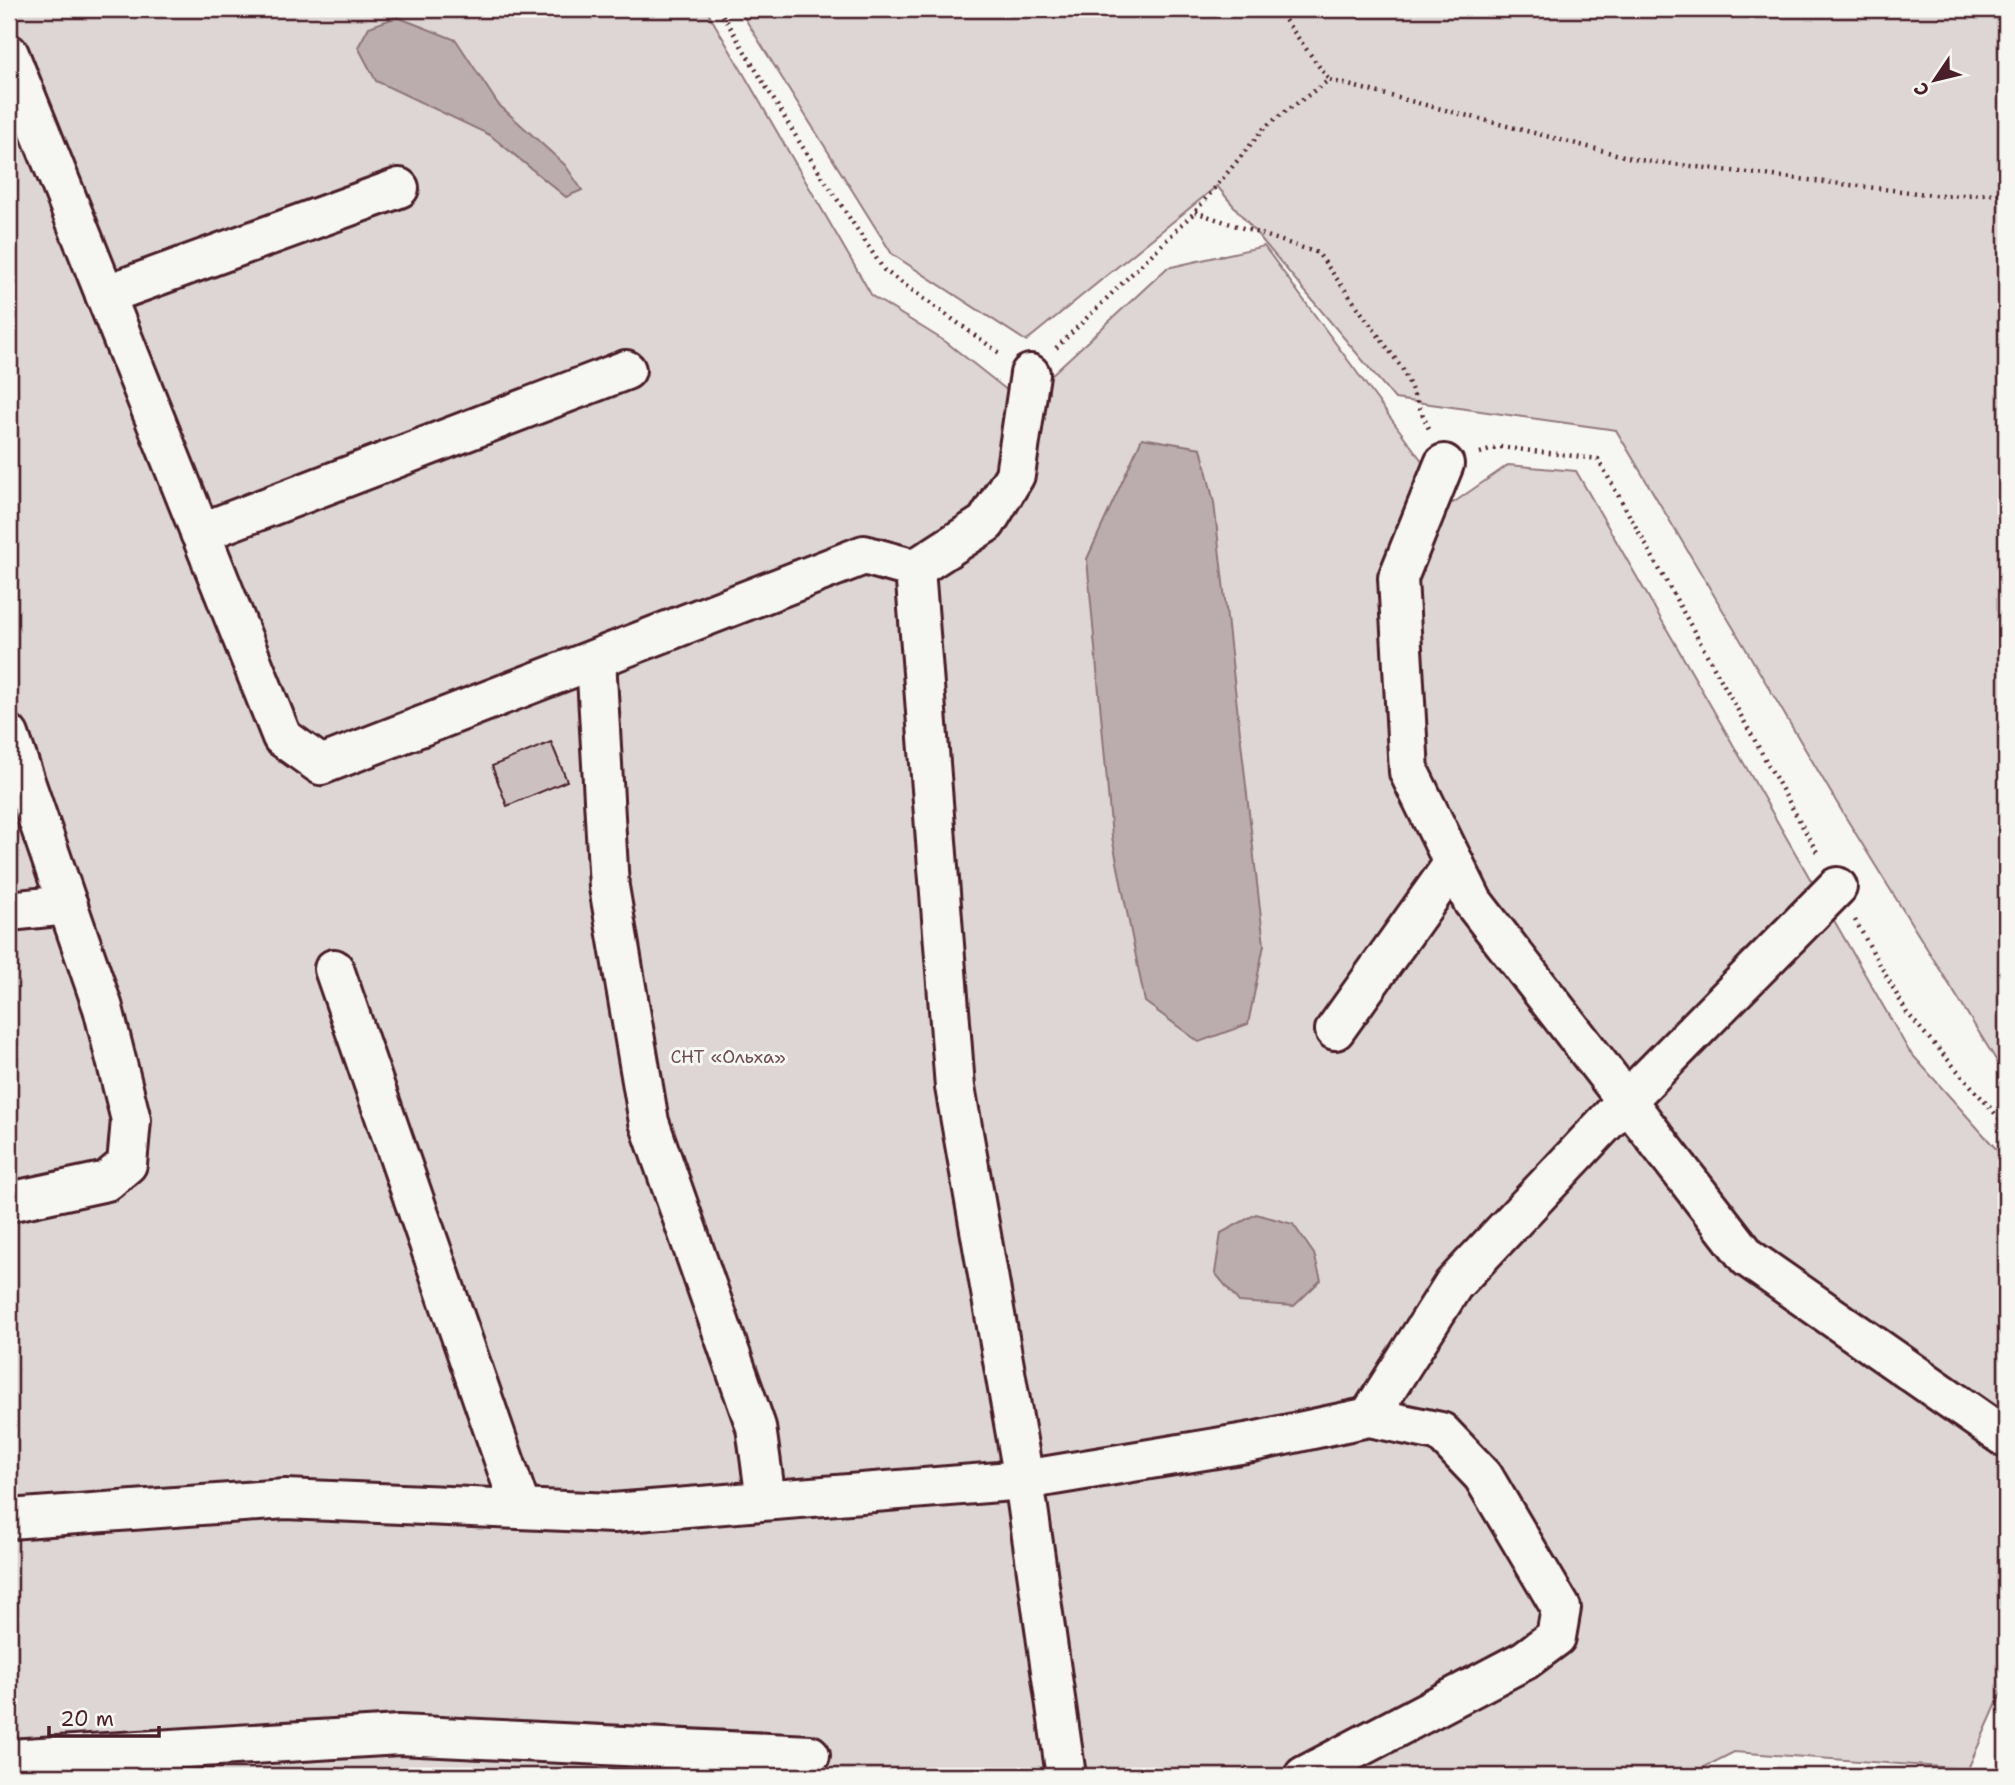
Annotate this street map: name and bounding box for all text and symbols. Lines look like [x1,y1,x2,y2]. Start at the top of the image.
north arrow [1899,46,1969,116]
text: С [1908,78,1935,101]
park label: СНТ «Ольха» [670,1045,786,1069]
scale bar [49,1694,159,1738]
text: 20 m [60,1705,114,1733]

